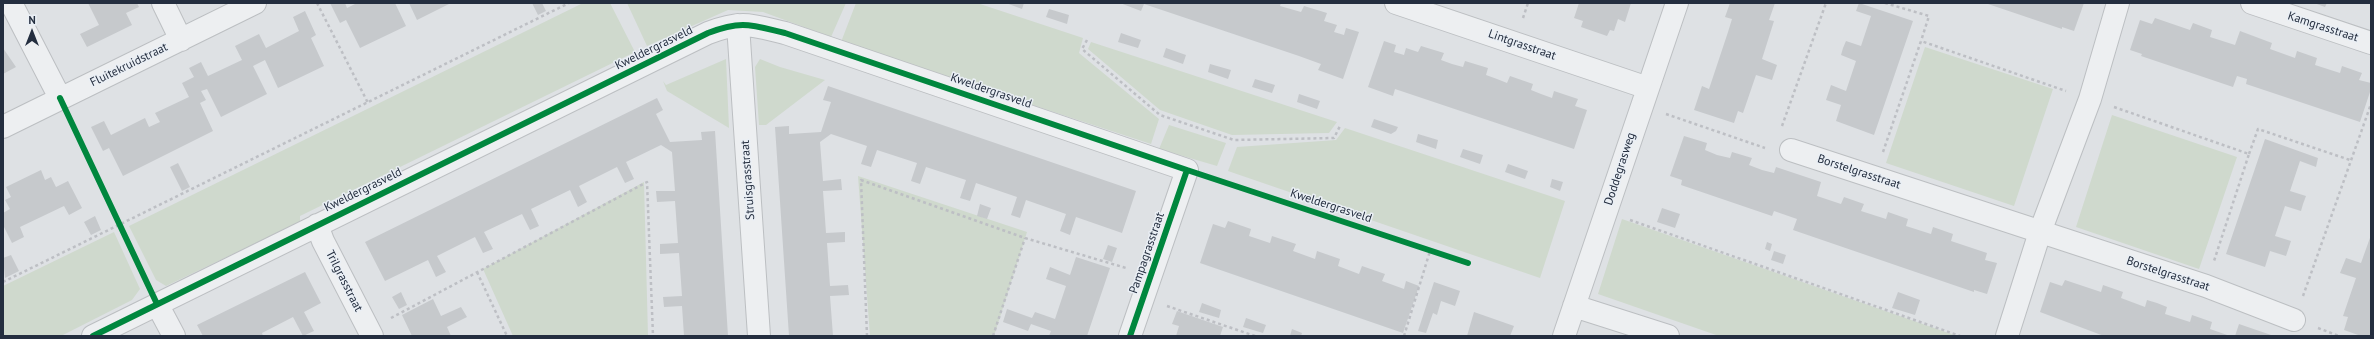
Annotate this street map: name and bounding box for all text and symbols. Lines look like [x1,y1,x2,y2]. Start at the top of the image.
street label: Kamgrasstraat [2286,9,2360,45]
north arrow [12,12,52,52]
text: N [28,13,36,27]
street label: Kweldergrasveld [613,23,695,73]
street label: Lintgrasstraat [1486,27,1558,63]
street label: Fluitekruidstraat [88,40,170,90]
street label: Kweldergrasveld [949,70,1033,112]
street label: Doddegrasweg [1601,131,1639,207]
street label: Struisgrasstraat [738,140,758,220]
street label: Borstelgrasstraat [1815,152,1903,192]
street label: Kweldergrasveld [322,165,404,215]
street label: Kweldergrasveld [1288,186,1374,226]
street label: Pampagrasstraat [1126,210,1168,296]
street label: Trilgrasstraat [322,248,366,314]
street label: Borstelgrasstraat [2124,254,2212,294]

